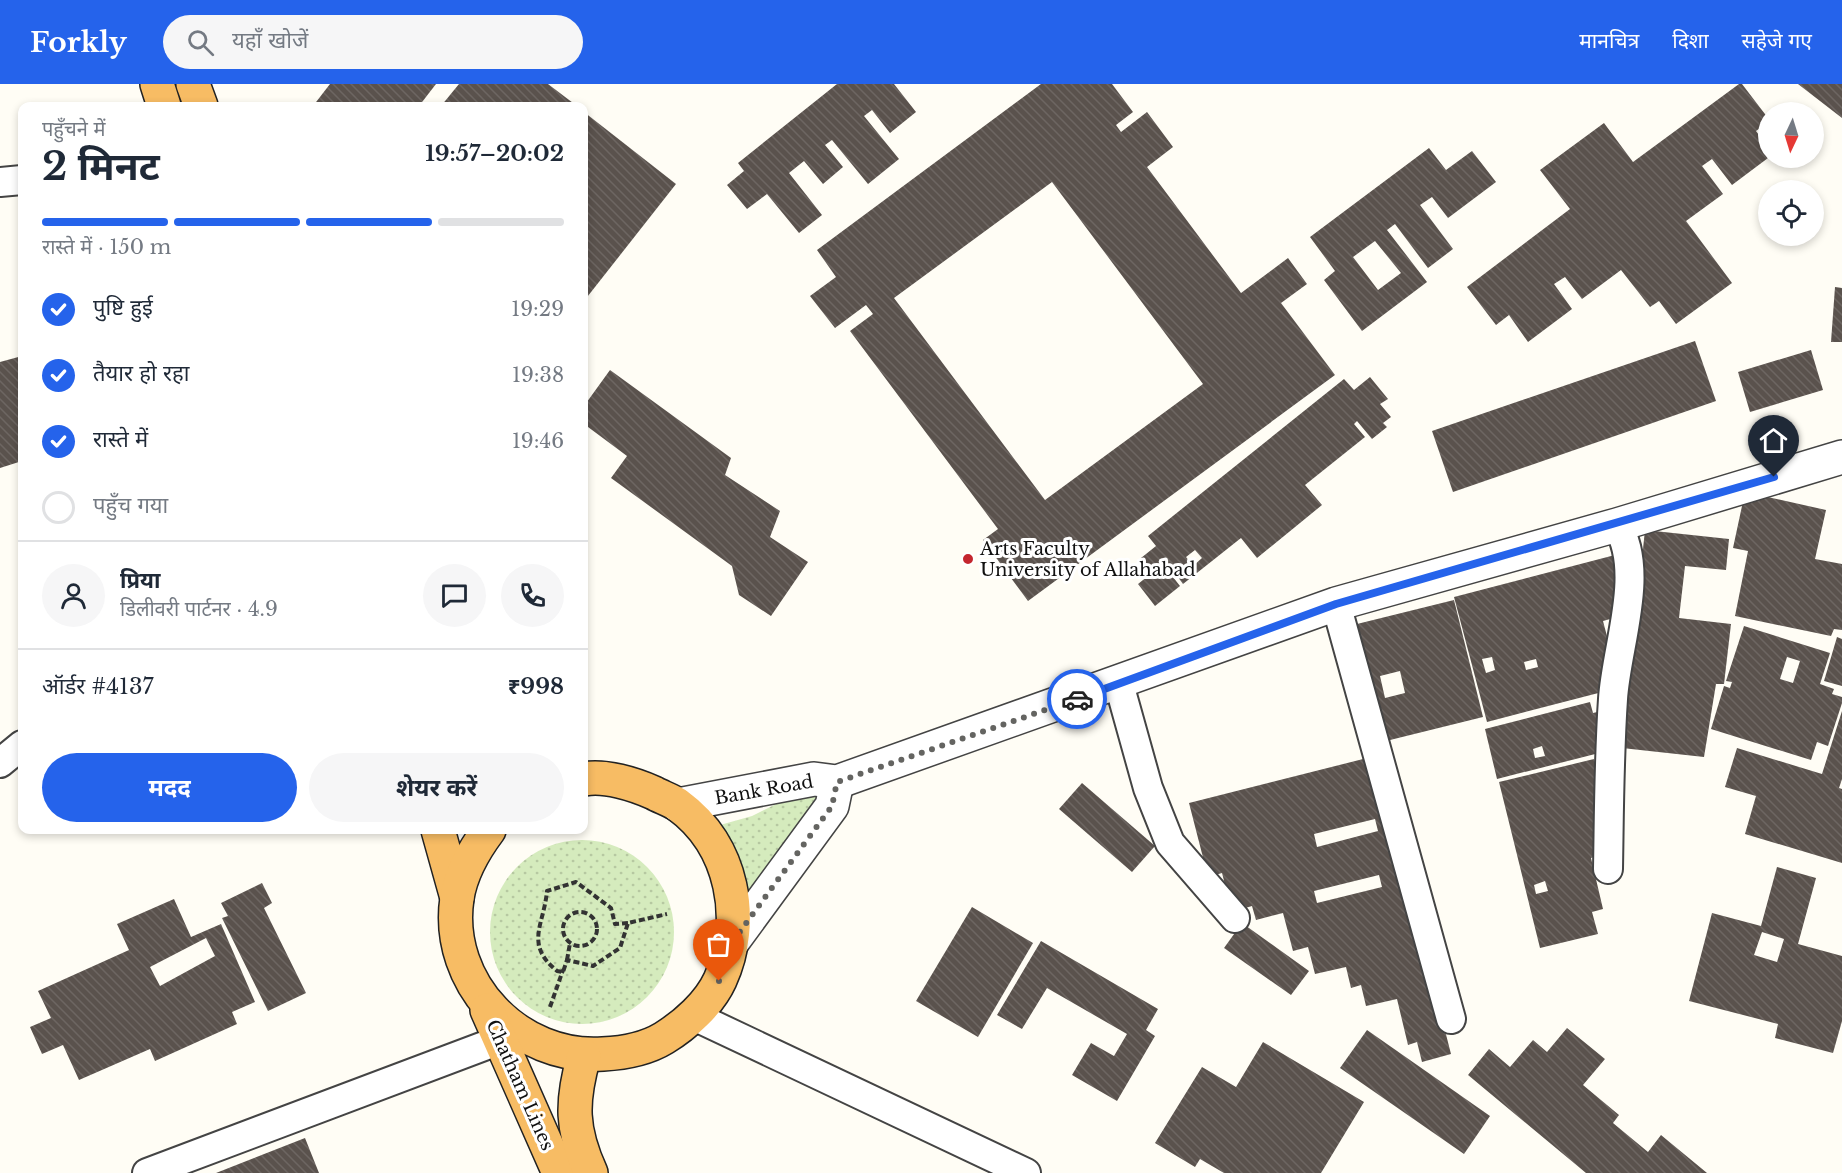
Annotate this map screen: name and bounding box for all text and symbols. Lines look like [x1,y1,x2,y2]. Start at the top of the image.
search box [163,15,583,69]
text: Forkly [30,25,127,60]
icon: search [184,26,217,59]
text: यहाँ खोजें [232,27,308,54]
text: मानचित्र [1579,28,1639,54]
text: दिशा [1672,28,1709,54]
text: सहेजे गए [1742,28,1812,54]
north arrow [1758,102,1824,168]
map controls [1758,102,1824,246]
text: पहुँचने में [42,117,105,141]
text: 19:57–20:02 [425,140,564,167]
text: 2 मिनट [42,142,160,191]
button: locate [1758,180,1824,246]
text: रास्ते में · 150 m [42,235,171,259]
icon: check [42,293,75,326]
text: पुष्टि हुई [93,294,153,321]
text: 19:29 [511,297,564,321]
icon: check [42,359,75,392]
text: तैयार हो रहा [93,360,189,387]
text: 19:38 [512,363,564,387]
pin [1748,415,1799,477]
icon: home [1757,424,1790,457]
icon: check [42,425,75,458]
text: रास्ते में [93,426,148,453]
text: 19:46 [512,429,564,453]
text: पहुँच गया [93,492,168,519]
place label: Arts Faculty University of Allahabad [979,538,1196,581]
marker: Arts Faculty University of Allahabad [961,552,975,566]
button: person [42,564,105,627]
button: chat [423,564,486,627]
button: phone [501,564,564,627]
text: प्रिया [120,567,160,594]
text: डिलीवरी पार्टनर · 4.9 [120,597,278,621]
courier [1047,669,1107,729]
text: ऑर्डर #4137 [42,673,154,700]
text: ₹998 [508,673,564,700]
icon: car [1061,683,1094,716]
button: मदद [42,753,297,822]
button: शेयर करें [309,753,564,822]
street label: Bank Road [713,770,815,810]
pin [693,919,744,981]
icon: bag [702,928,735,961]
street label: Chatham Lines [481,1016,559,1154]

